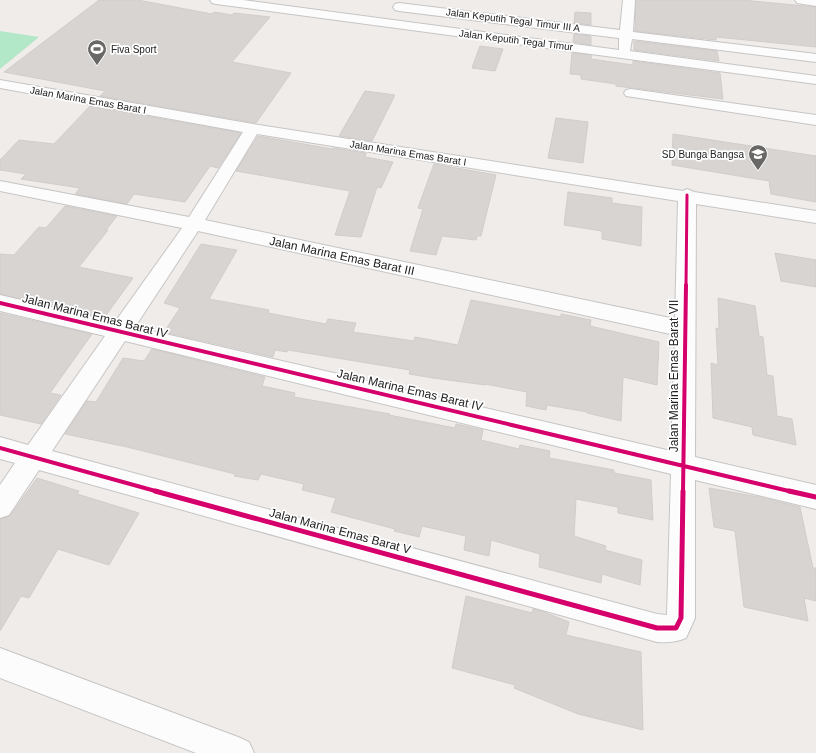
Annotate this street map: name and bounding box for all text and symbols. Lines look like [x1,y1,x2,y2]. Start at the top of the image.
street label: Jalan Keputih Tegal Timur III A [445,6,581,34]
street label: Jalan Keputih Tegal Timur [458,28,574,53]
sports icon: Fiva Sport [86,38,108,66]
place label: Fiva Sport [111,44,157,55]
street label: Jalan Marina Emas Barat I [29,84,147,116]
street label: Jalan Marina Emas Barat I [349,138,467,168]
school or university icon: SD Bunga Bangsa [747,143,769,171]
place label: SD Bunga Bangsa [662,149,744,160]
street label: Jalan Marina Emas Barat III [268,234,416,278]
street label: Jalan Marina Emas Barat IV [21,291,169,341]
street label: Jalan Marina Emas Barat VII [667,300,681,452]
street label: Jalan Marina Emas Barat IV [336,366,484,414]
street label: Jalan Marina Emas Barat V [268,505,412,557]

